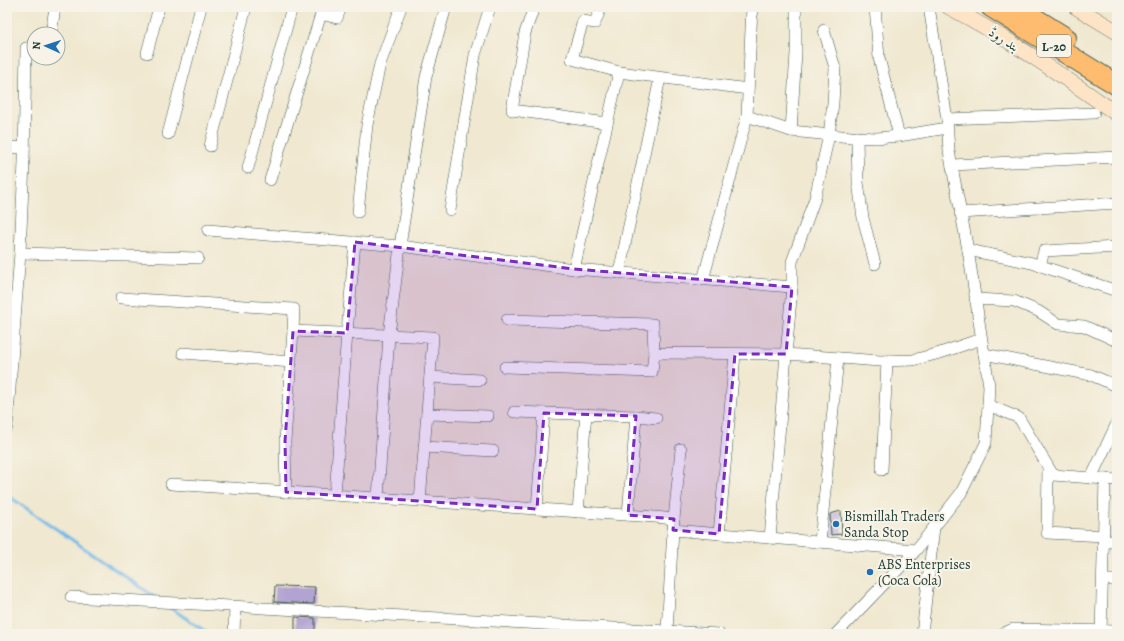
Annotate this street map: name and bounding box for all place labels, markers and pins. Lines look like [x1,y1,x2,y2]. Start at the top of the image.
place label: Bismillah Traders Sanda Stop [844,507,945,542]
marker: Bismillah Traders Sanda Stop [831,519,841,529]
place label: ABS Enterprises (Coca Cola) [877,555,971,590]
marker: ABS Enterprises (Coca Cola) [865,567,875,577]

